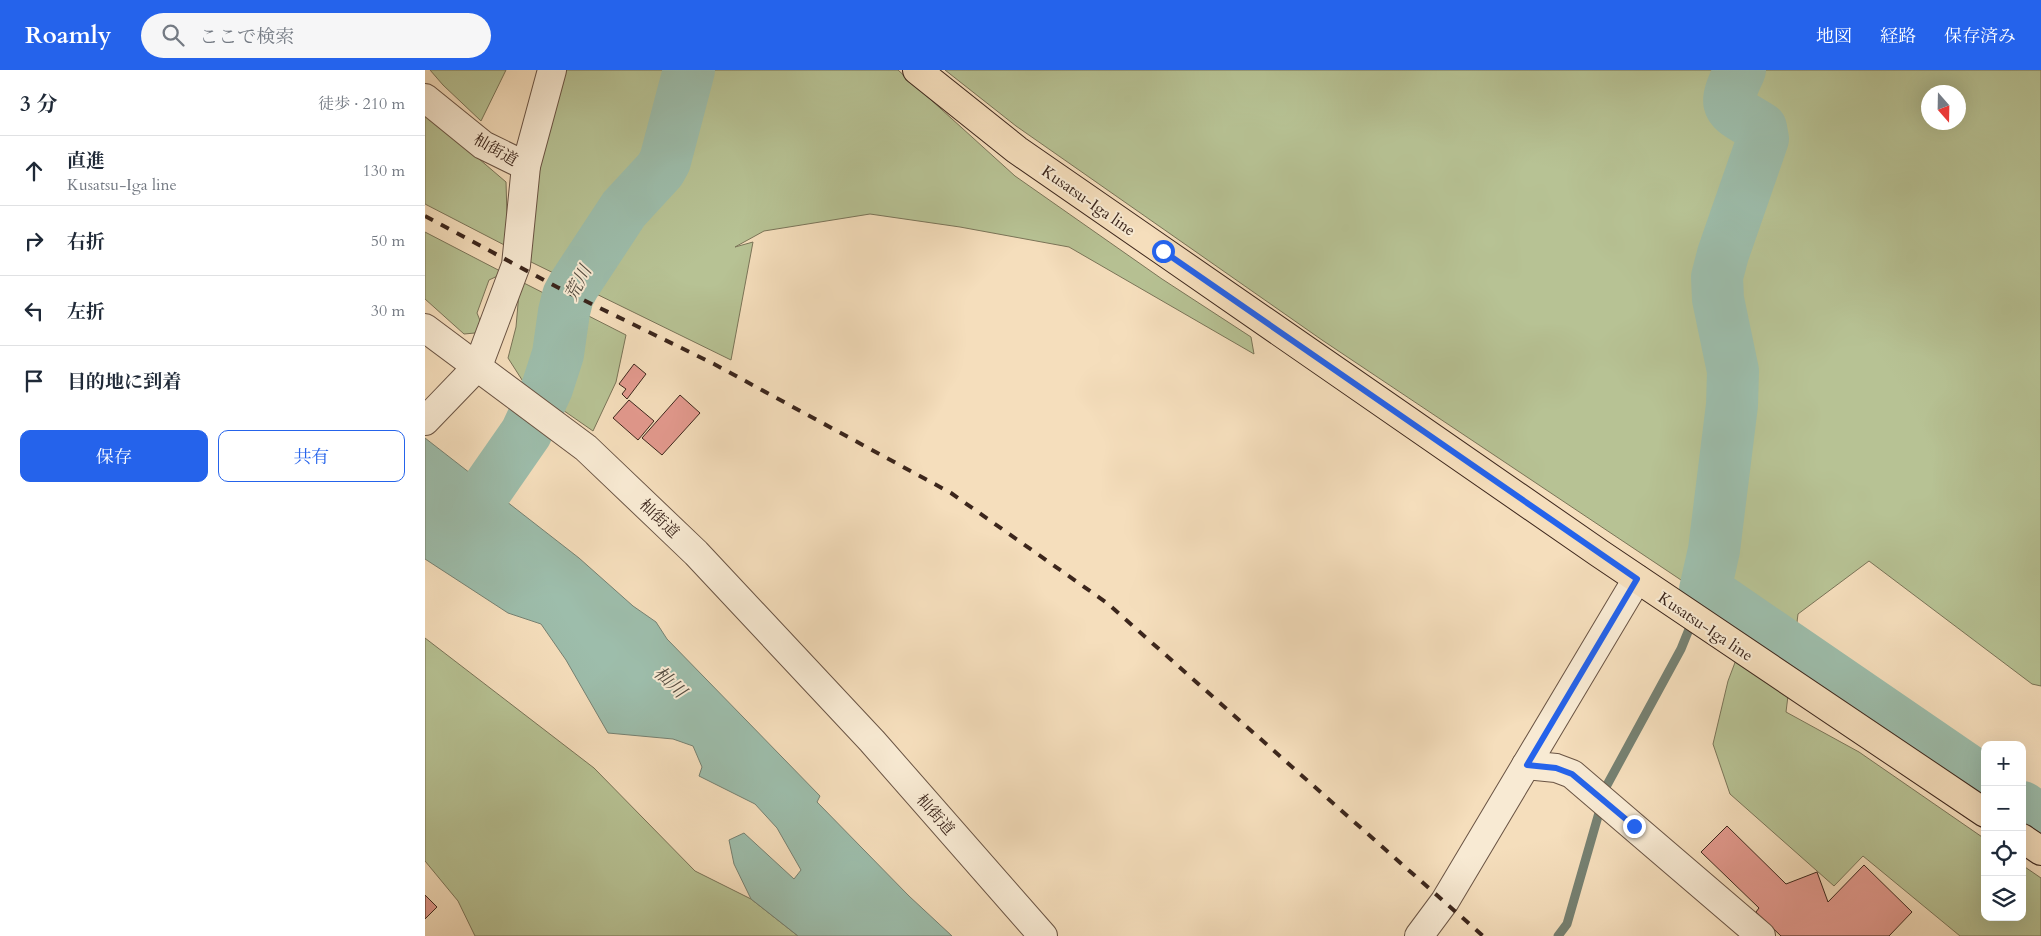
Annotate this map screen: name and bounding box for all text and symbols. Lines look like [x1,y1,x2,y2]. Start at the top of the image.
search box [141,13,491,58]
text: Roamly [25,19,111,52]
icon: search [159,21,187,49]
text: ここで検索 [199,24,294,50]
text: 地図 [1816,24,1852,49]
text: 経路 [1880,24,1916,49]
text: 保存済み [1944,24,2016,49]
north arrow [1921,85,1966,130]
text: 3 分 [20,90,57,119]
text: 徒歩 · 210 m [318,93,405,115]
street label: 杣街道 [469,128,522,171]
text: 直進 [67,148,105,174]
icon: ahead [20,157,48,185]
text: 130 m [363,160,405,182]
street label: Kusatsu-Iga line [1037,160,1140,241]
text: Kusatsu-Iga line [67,174,177,196]
icon: right [20,227,48,255]
text: 右折 [67,229,105,255]
text: 50 m [371,230,405,252]
route start [1152,240,1175,263]
water label: 荒川 [559,260,599,305]
icon: left [20,297,48,325]
text: 左折 [67,299,105,325]
text: 30 m [371,300,405,322]
icon: arrive [20,367,48,395]
text: 目的地に到着 [67,369,181,395]
button: 保存 [20,430,208,482]
button: 共有 [218,430,405,482]
street label: 杣街道 [634,494,684,543]
street label: Kusatsu-Iga line [1654,587,1757,667]
water label: 杣川 [648,661,693,705]
map controls [1981,741,2026,921]
button: + [1981,741,2026,786]
button: − [1981,786,2026,831]
street label: 杣街道 [911,789,959,840]
route end [1623,815,1646,838]
button: locate [1981,831,2026,876]
button: layers [1981,876,2026,921]

